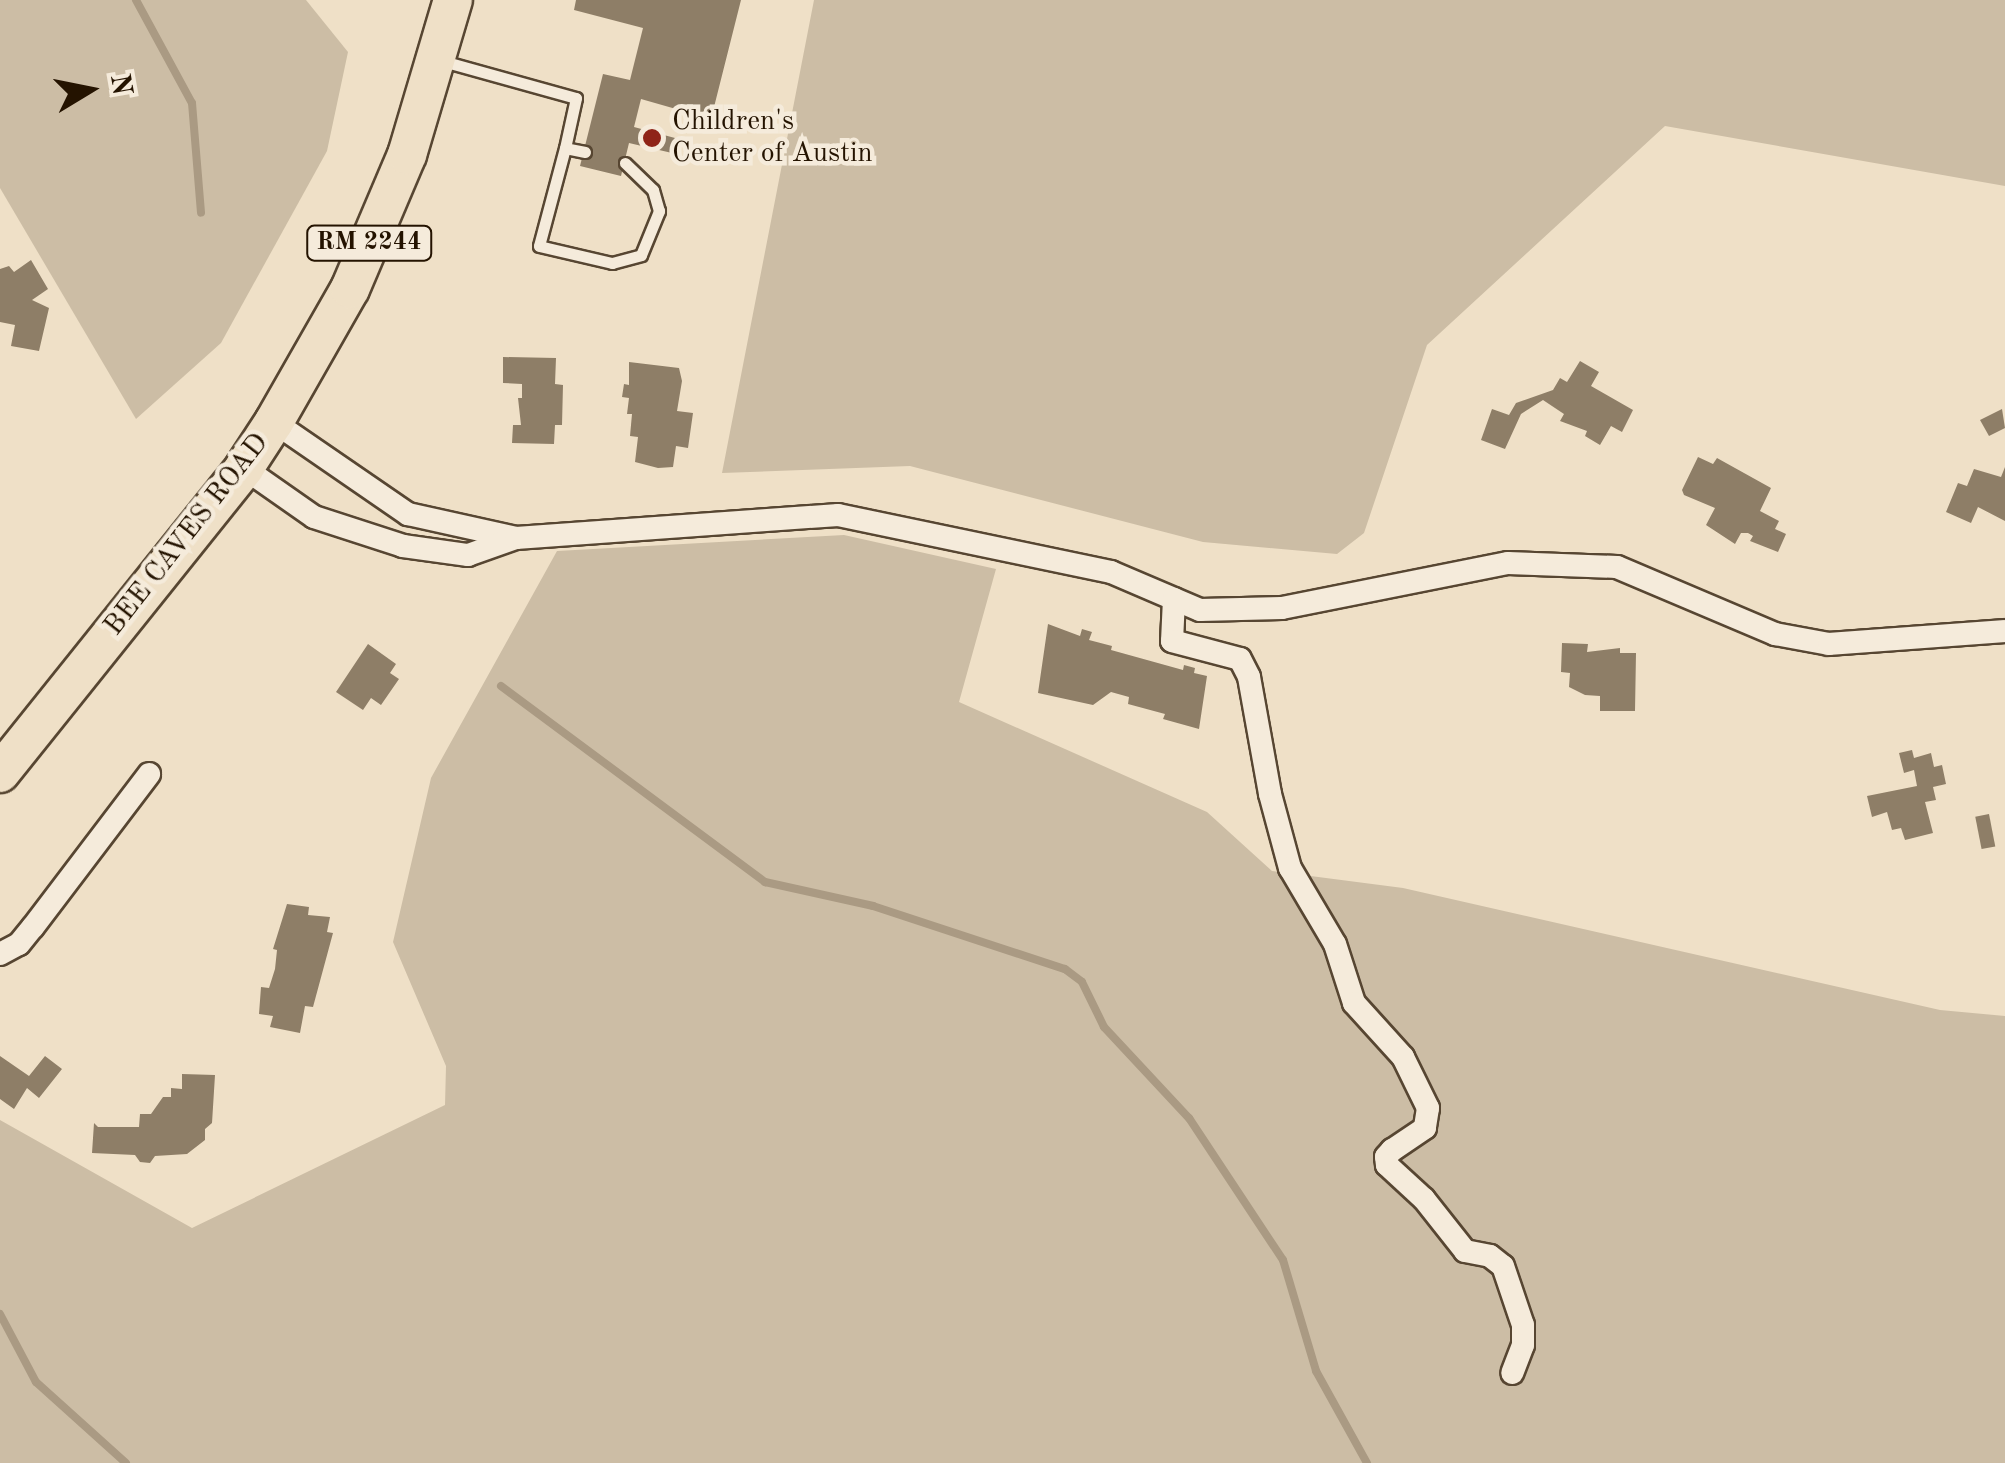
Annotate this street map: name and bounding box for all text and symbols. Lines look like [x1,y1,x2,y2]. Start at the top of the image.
north arrow [40,40,140,140]
text: N [104,72,135,98]
place label: Children's Center of Austin [672,105,873,171]
marker: Children's Center of Austin [641,127,663,149]
road number: RM 2244 [304,223,434,263]
street label: BEE CAVES ROAD [98,427,276,643]

